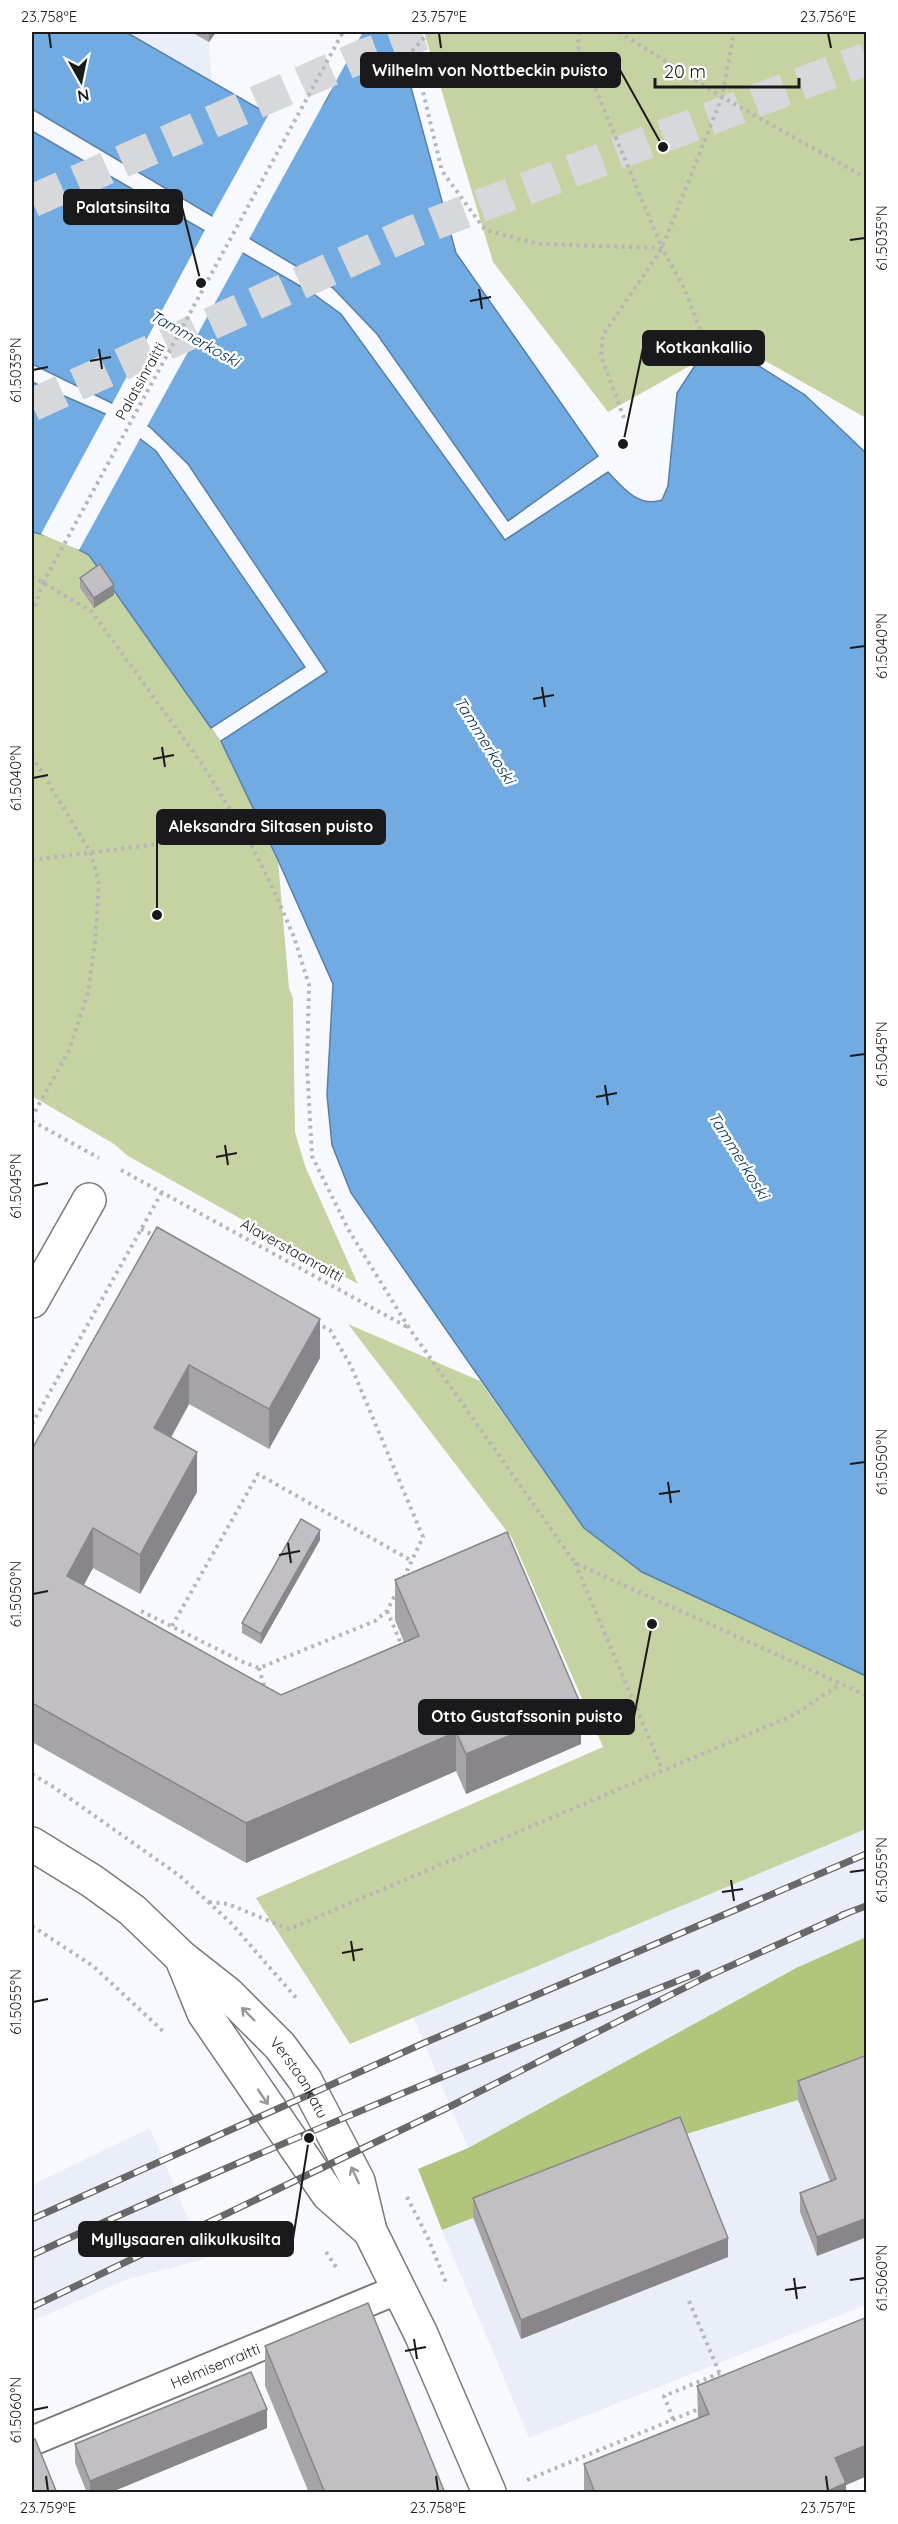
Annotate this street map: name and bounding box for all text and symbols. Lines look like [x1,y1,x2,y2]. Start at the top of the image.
text: 23.758°E [21,7,77,26]
text: 23.757°E [411,7,467,26]
text: 23.756°E [800,7,856,26]
north arrow [51,51,111,111]
scale bar [655,51,799,89]
callout: Wilhelm von Nottbeckin puisto [361,53,620,87]
text: Wilhelm von Nottbeckin puisto [372,60,608,80]
text: 20 m [664,60,706,83]
text: N [76,85,91,107]
callout: Palatsinsilta [64,190,182,224]
text: Palatsinsilta [76,197,170,217]
text: 61.5035°N [872,205,891,271]
water label: Tammerkoski [147,305,245,372]
callout: Kotkankallio [643,331,764,365]
text: 61.5035°N [6,337,25,403]
text: Kotkankallio [656,337,752,357]
street label: Palatsinraitti [111,339,169,423]
text: 61.5040°N [872,613,891,679]
water label: Tammerkoski [450,693,521,789]
text: 61.5040°N [6,745,25,811]
callout: Aleksandra Siltasen puisto [157,810,385,844]
text: Aleksandra Siltasen puisto [169,816,373,836]
text: 61.5045°N [872,1021,891,1087]
water label: Tammerkoski [704,1108,775,1204]
text: 61.5045°N [6,1153,25,1219]
street label: Alaverstaanraitti [237,1214,347,1286]
text: 61.5050°N [872,1429,891,1495]
text: 61.5050°N [6,1561,25,1627]
callout: Otto Gustafssonin puisto [419,1700,634,1734]
text: Otto Gustafssonin puisto [431,1706,623,1726]
text: 61.5055°N [872,1837,891,1903]
text: 61.5055°N [6,1969,25,2035]
one-way arrow [241,2006,256,2021]
street label: Verstaankatu [266,2032,333,2121]
one-way arrow [257,2089,269,2105]
one-way arrow [348,2167,360,2185]
callout: Myllysaaren alikulkusilta [79,2222,293,2256]
text: Myllysaaren alikulkusilta [91,2229,281,2249]
text: 61.5060°N [872,2245,891,2311]
street label: Helmisenraitti [167,2338,263,2392]
text: 61.5060°N [6,2377,25,2443]
text: 23.759°E [20,2498,76,2517]
text: 23.758°E [410,2498,466,2517]
text: 23.757°E [800,2498,856,2517]

